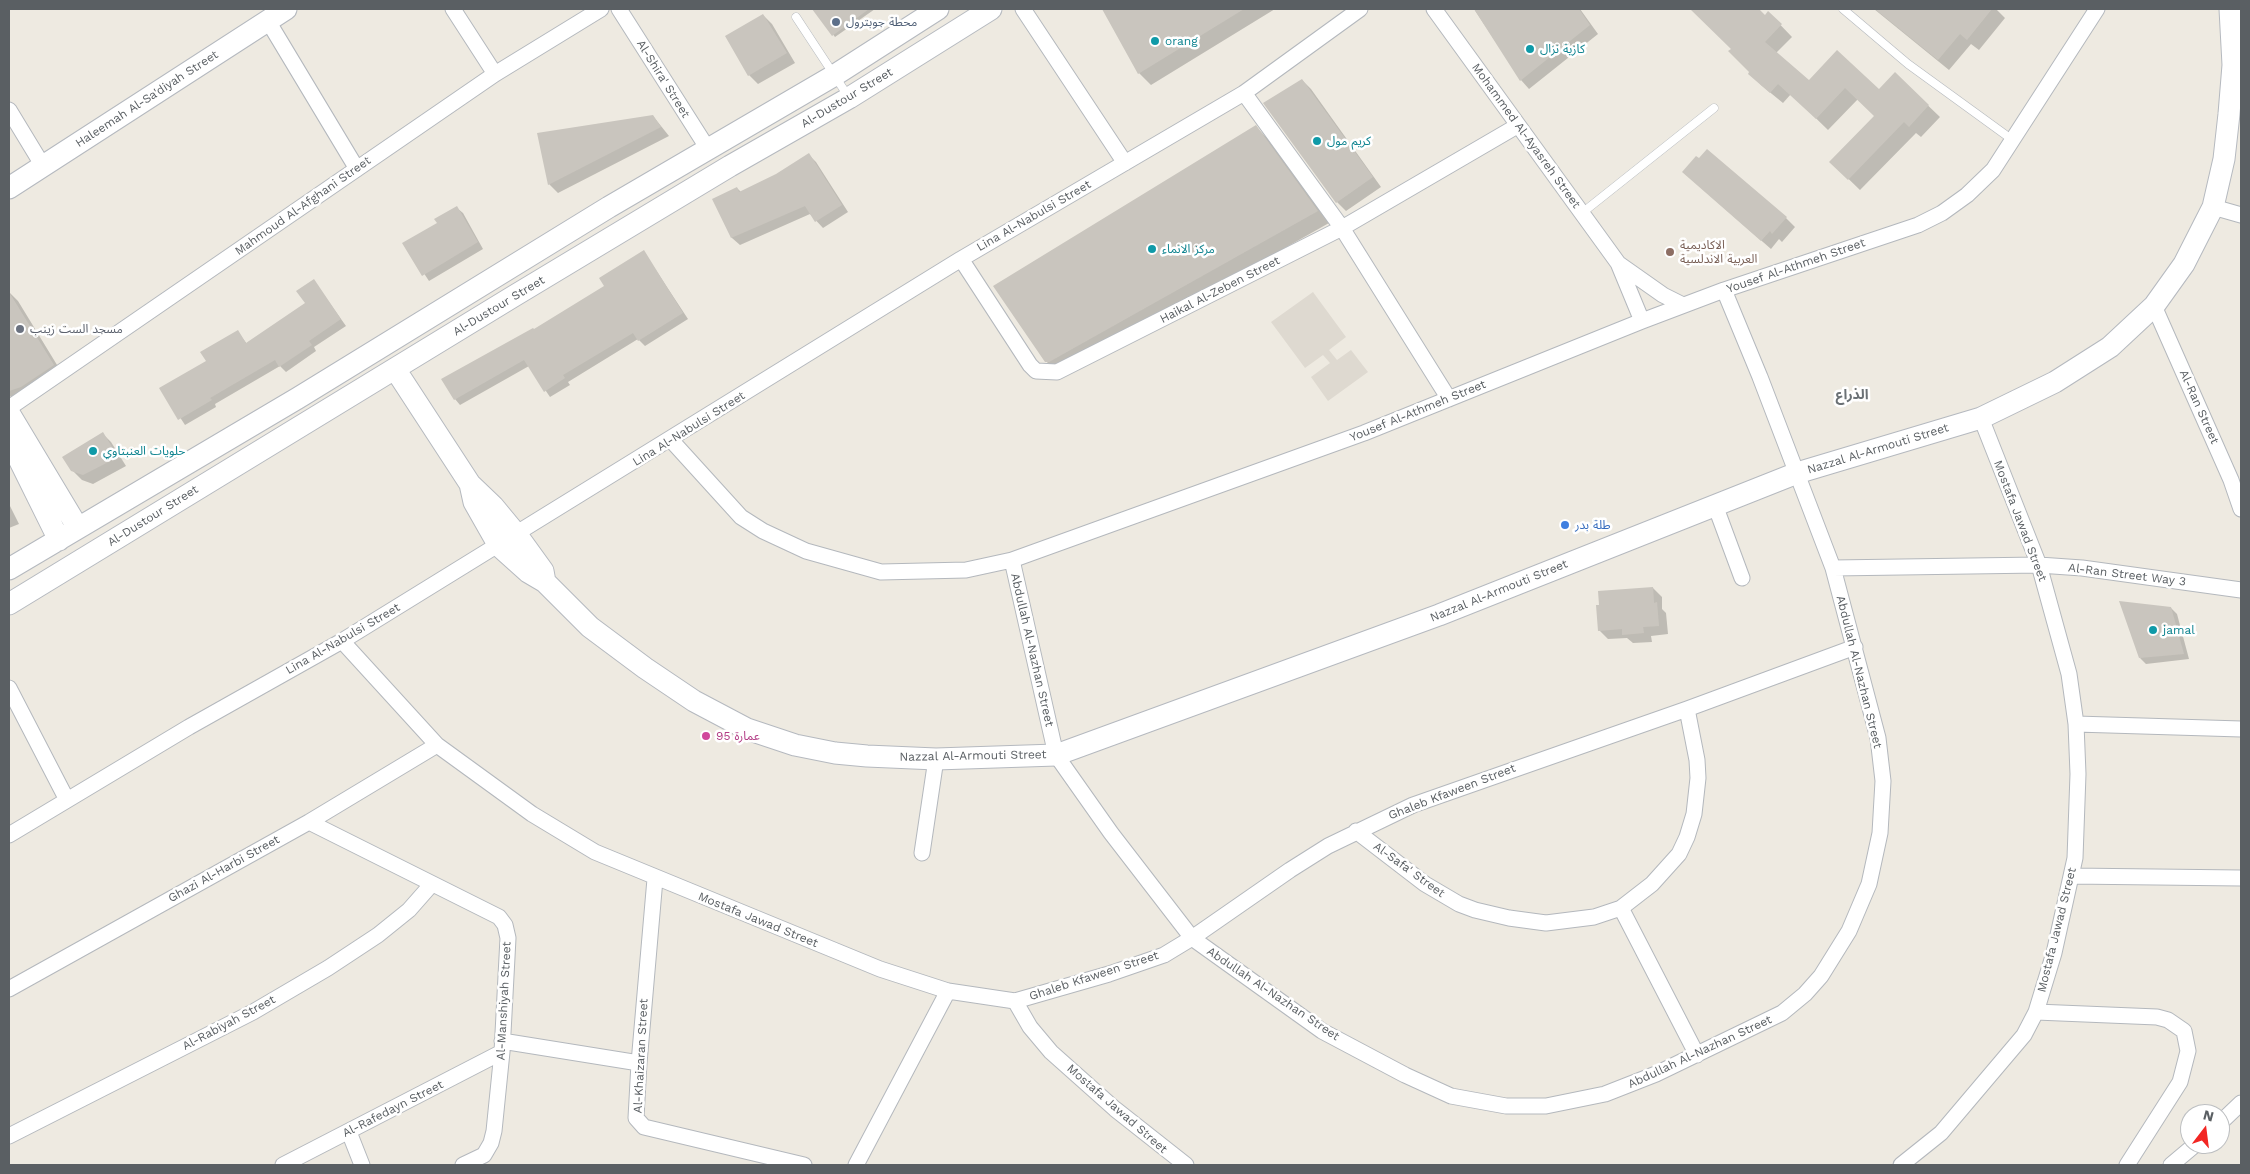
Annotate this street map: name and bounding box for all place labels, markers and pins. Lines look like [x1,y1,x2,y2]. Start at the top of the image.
place label: محطة جوبترول [846,15,917,29]
marker: محطة جوبترول [830,16,842,28]
place label: orang [1165,34,1198,48]
marker: orang [1149,35,1161,47]
place label: كازية نزال [1540,42,1585,56]
marker: كازية نزال [1524,43,1536,55]
place label: كريم مول [1327,134,1371,148]
marker: كريم مول [1311,135,1323,147]
place label: الاكاديمية العربية الاندلسية [1680,238,1757,266]
place label: مركز الانماء [1162,242,1215,256]
marker: مركز الانماء [1146,243,1158,255]
marker: الاكاديمية العربية الاندلسية [1664,246,1676,258]
place label: مسجد الست زينب [30,322,123,336]
marker: مسجد الست زينب [14,323,26,335]
place label: حلويات العنبتاوي [103,444,185,458]
marker: حلويات العنبتاوي [87,445,99,457]
place label: طلة بدر [1575,518,1611,532]
marker: طلة بدر [1559,519,1571,531]
place label: jamal [2163,623,2195,637]
marker: jamal [2147,624,2159,636]
place label: عمارة 95 [716,729,760,743]
marker: عمارة 95 [700,730,712,742]

